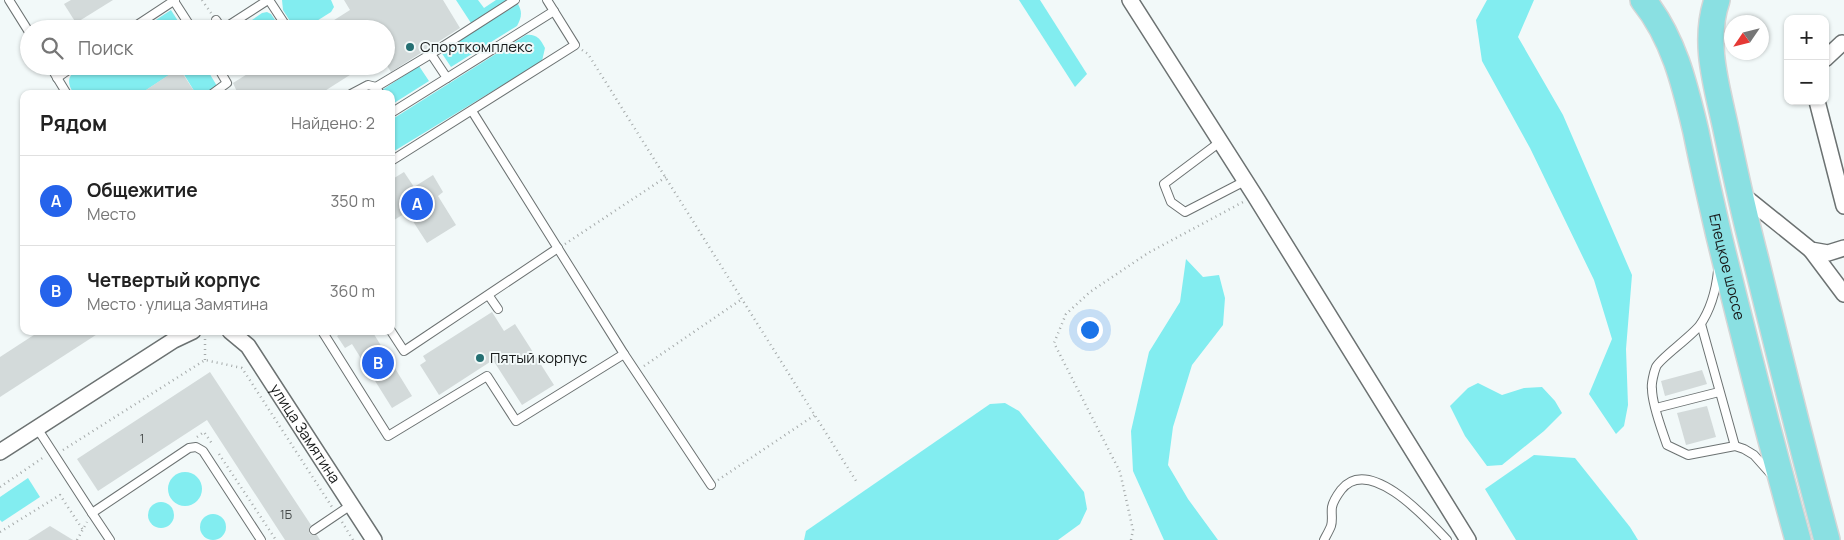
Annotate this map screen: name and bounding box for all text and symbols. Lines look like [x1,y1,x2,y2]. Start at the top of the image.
north arrow [1724,15,1769,60]
map controls [1784,15,1829,105]
button: + [1784,15,1829,60]
search box [20,20,395,75]
icon: search [38,34,66,62]
text: Поиск [78,35,133,61]
place label: Спорткомплекс [420,36,533,57]
marker: Спорткомплекс [404,41,416,53]
button: − [1784,60,1829,105]
text: Рядом [40,109,107,137]
text: Найдено: 2 [291,112,375,134]
text: Общежитие [87,177,198,203]
pin: A [401,185,433,223]
text: A [51,190,61,212]
text: 350 m [330,190,375,212]
text: Место [87,203,136,225]
street label: Елецкое шоссе [1704,212,1751,322]
text: Четвертый корпус [87,267,261,293]
text: B [51,280,61,302]
text: 360 m [330,280,375,302]
text: Место · улица Замятина [87,293,268,315]
your location [1077,317,1103,343]
pin: B [362,344,394,382]
place label: Пятый корпус [490,347,587,368]
marker: Пятый корпус [474,352,486,364]
street label: улица Замятина [265,380,345,487]
house number: 1 [140,430,144,447]
house number: 1Б [280,506,292,523]

